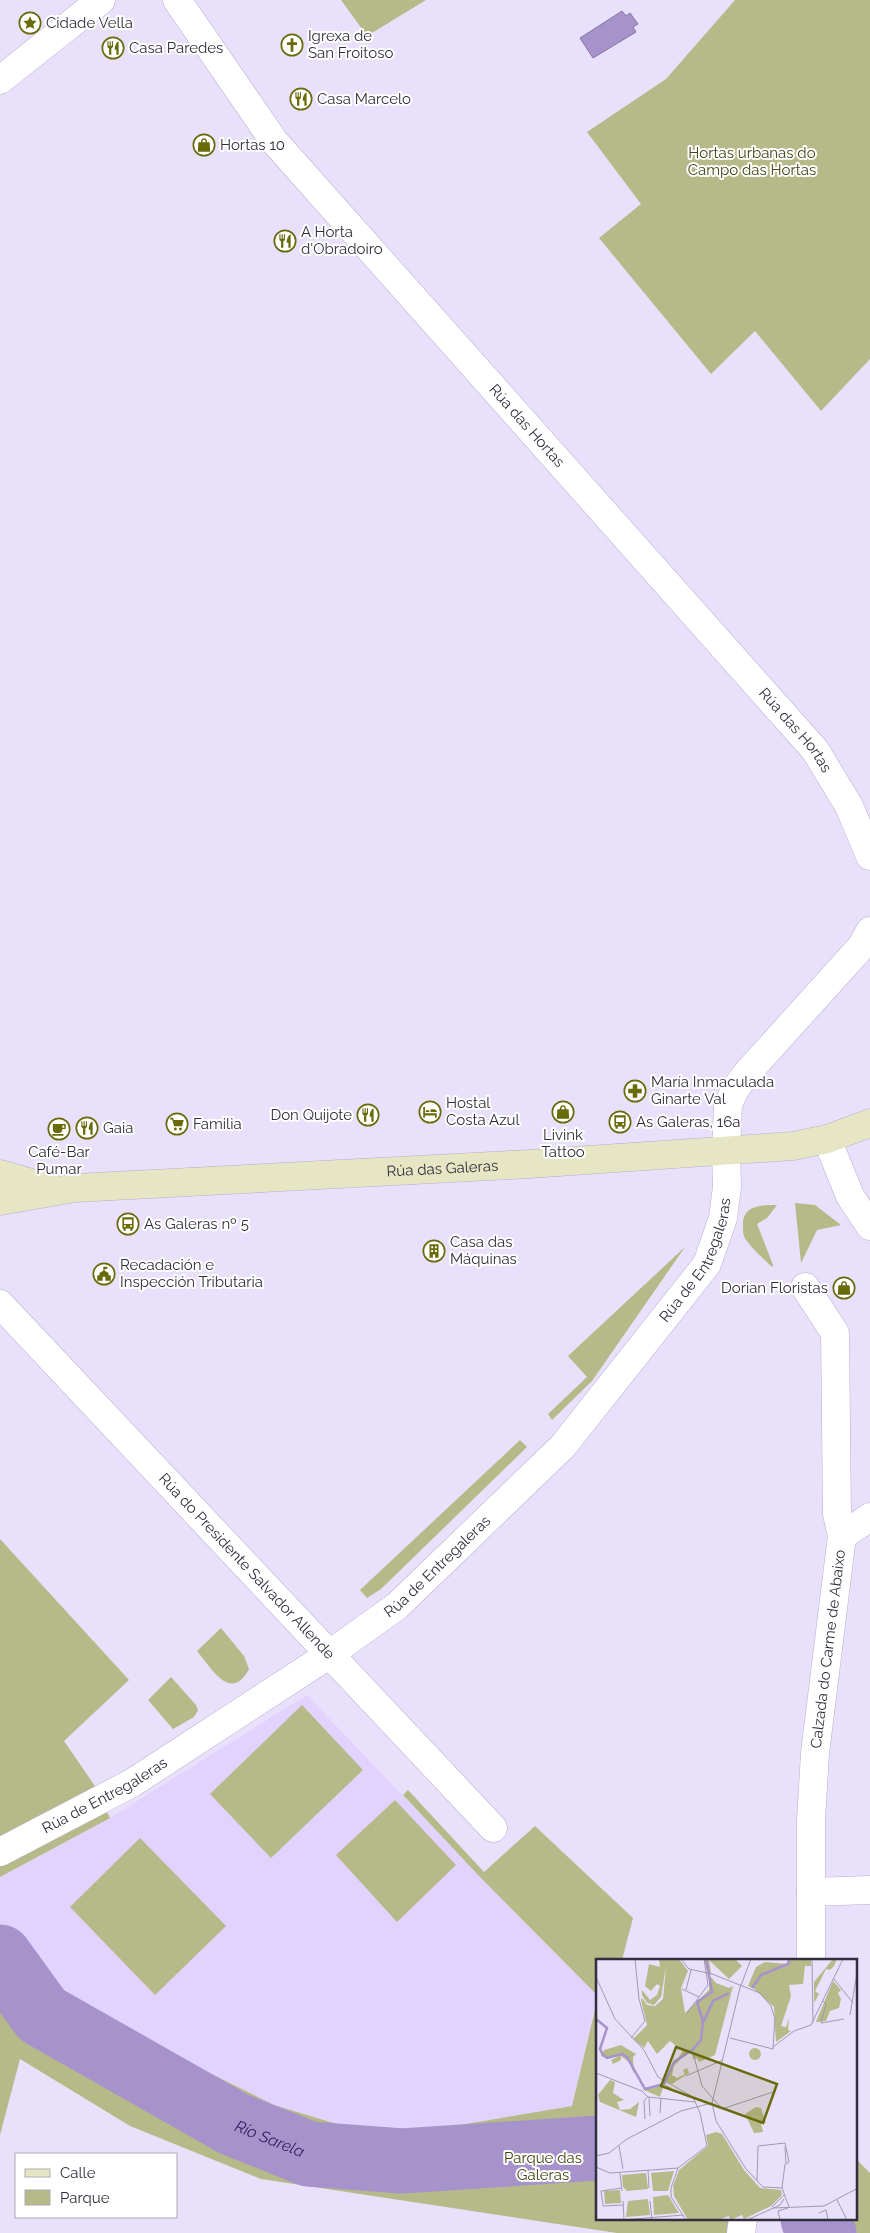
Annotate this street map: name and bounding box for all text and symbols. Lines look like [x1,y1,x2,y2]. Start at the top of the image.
place icon: Cidade Vella [18,11,42,35]
place label: Cidade Vella [46,14,133,32]
place label: Igrexa de San Froitoso [308,27,393,62]
church icon: Igrexa de San Froitoso [280,33,304,57]
restaurant icon: Casa Paredes [101,36,125,60]
place label: Casa Paredes [129,39,223,57]
restaurant icon: Casa Marcelo [289,87,313,111]
place label: Casa Marcelo [317,90,411,108]
shop icon: Hortas 10 [192,133,216,157]
place label: Hortas 10 [220,136,285,154]
park label: Hortas urbanas do Campo das Hortas [688,144,816,179]
place label: A Horta d'Obradoiro [301,223,383,258]
restaurant icon: A Horta d'Obradoiro [273,229,297,253]
street label: Rúa das Hortas [485,381,568,471]
street label: Rúa das Hortas [755,684,836,776]
place label: María Inmaculada Ginarte Val [651,1073,774,1108]
pharmacy icon: María Inmaculada Ginarte Val [623,1079,647,1103]
place label: Hostal Costa Azul [446,1094,520,1129]
hotel icon: Hostal Costa Azul [418,1100,442,1124]
shop icon: Livink Tattoo [551,1100,575,1124]
restaurant icon: Don Quijote [356,1103,380,1127]
place label: Don Quijote [270,1106,352,1124]
bus stop icon: As Galeras, 16a [608,1110,632,1134]
supermarket icon: Familia [165,1112,189,1136]
place label: As Galeras, 16a [636,1113,740,1131]
place label: Familia [193,1115,242,1133]
restaurant icon: Gaia [75,1116,99,1140]
cafe icon: Café-Bar Pumar [47,1117,71,1141]
place label: Gaia [103,1119,133,1137]
place label: Livink Tattoo [541,1126,585,1161]
place label: Café-Bar Pumar [28,1143,91,1178]
street label: Rúa das Galeras [386,1157,499,1181]
street label: Rúa de Entregaleras [656,1197,735,1326]
bus stop icon: As Galeras nº 5 [116,1212,140,1236]
place label: As Galeras nº 5 [144,1215,249,1233]
place label: Casa das Máquinas [450,1233,517,1268]
building icon: Casa das Máquinas [422,1239,446,1263]
place label: Recadación e Inspección Tributaria [120,1256,263,1291]
public building icon: Recadación e Inspección Tributaria [92,1262,116,1286]
shop icon: Dorian Floristas [832,1276,856,1300]
place label: Dorian Floristas [721,1279,828,1297]
street label: Rúa do Presidente Salvador Allende [155,1470,339,1663]
street label: Rúa de Entregaleras [381,1512,494,1621]
street label: Calzada do Carme de Abaixo [807,1549,849,1749]
street label: Rúa de Entregaleras [39,1754,171,1837]
inset map [596,1959,858,2220]
water label: Río Sarela [232,2116,308,2161]
park label: Parque das Galeras [504,2149,582,2184]
legend [15,2153,178,2218]
text: Calle [60,2164,96,2182]
text: Parque [60,2189,110,2207]

